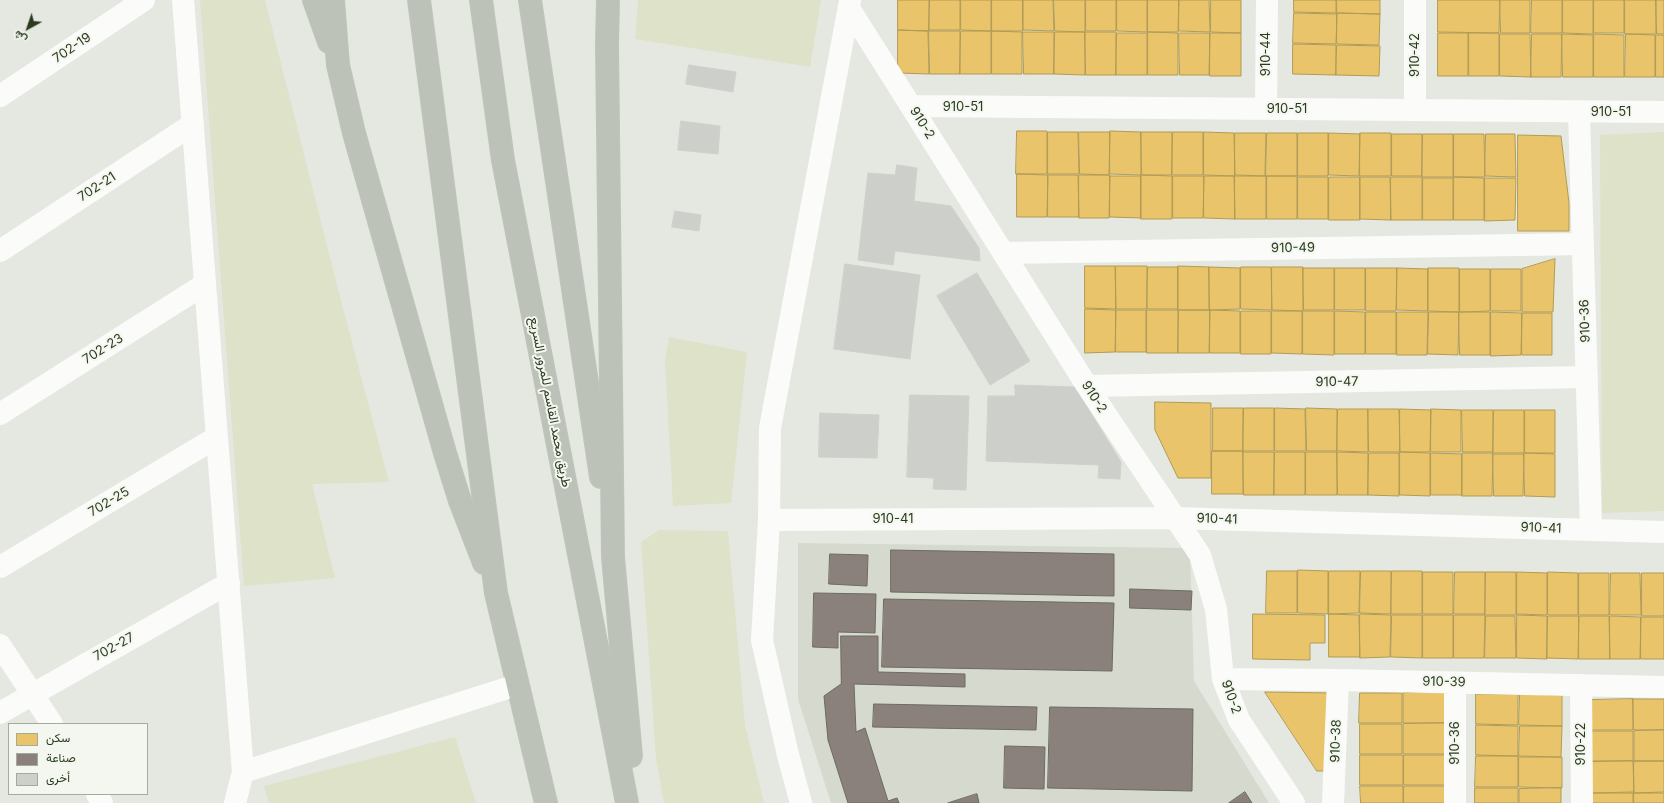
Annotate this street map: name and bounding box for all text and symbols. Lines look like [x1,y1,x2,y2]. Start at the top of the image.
north arrow [8,8,48,48]
text: ش [11,28,30,47]
street label: 702-19 [50,30,94,66]
street label: 910-44 [1258,32,1274,76]
street label: 910-42 [1407,33,1423,77]
street label: 910-51 [943,99,983,115]
street label: 910-51 [1267,101,1307,117]
street label: 910-2 [906,104,938,142]
street label: 910-51 [1591,104,1631,120]
street label: 702-21 [75,169,119,205]
street label: 910-49 [1271,240,1315,256]
street label: 910-36 [1576,299,1594,343]
street label: طريق محمد القاسم للمرور السريع [526,316,574,488]
street label: 702-23 [80,331,126,367]
street label: 910-47 [1315,374,1359,390]
street label: 910-2 [1078,378,1110,416]
street label: 702-25 [86,484,132,520]
street label: 910-41 [1196,510,1238,528]
street label: 910-41 [873,511,913,527]
street label: 910-41 [1520,519,1562,537]
street label: 702-27 [91,629,137,665]
street label: 910-39 [1422,674,1466,690]
street label: 910-2 [1218,678,1244,716]
street label: 910-38 [1327,719,1345,763]
street label: 910-36 [1447,721,1463,765]
legend [8,723,148,795]
street label: 910-22 [1573,723,1589,765]
text: سكن [46,730,70,745]
text: صناعة [46,750,76,765]
text: أخرى [46,770,70,785]

